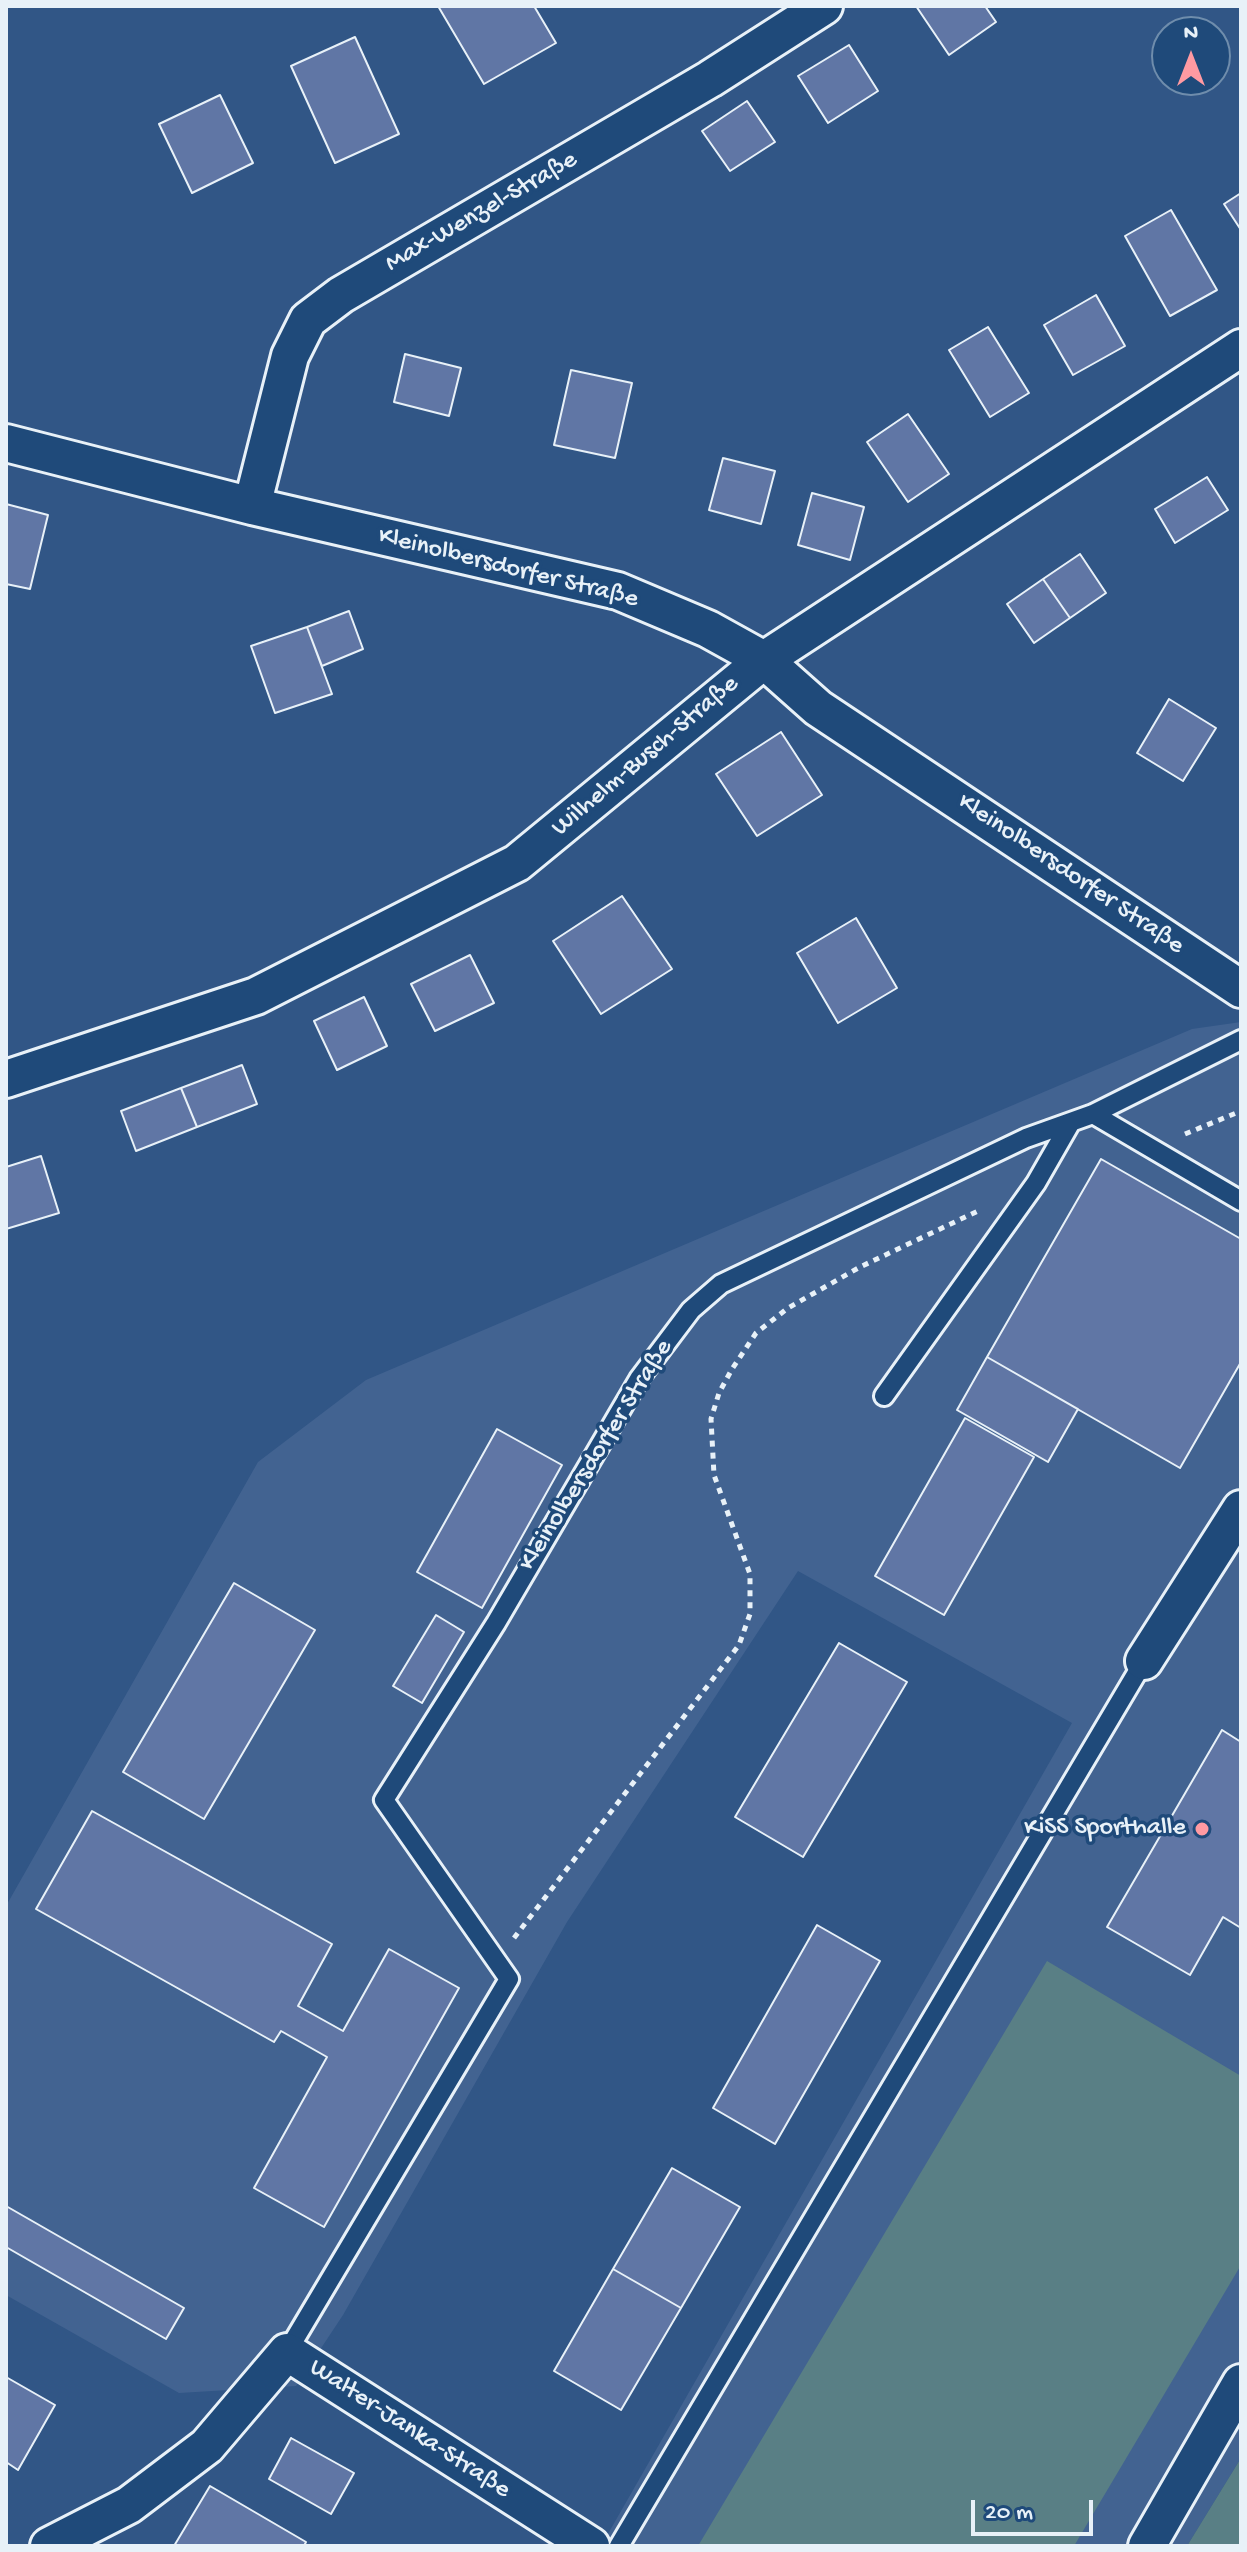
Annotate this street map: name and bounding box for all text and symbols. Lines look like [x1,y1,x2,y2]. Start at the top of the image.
north arrow [1151,16,1231,96]
text: N [1184,21,1198,47]
street label: Max-Wenzel-Straße [380,145,584,281]
street label: Kleinolbersdorfer Straße [375,522,641,616]
street label: Wilhelm-Busch-Straße [546,670,746,844]
street label: Kleinolbersdorfer Straße [951,787,1189,963]
street label: Kleinolbersdorfer Straße [513,1335,681,1577]
place label: KiSS Sporthalle [1024,1813,1186,1845]
marker: KiSS Sporthalle [1193,1820,1211,1838]
street label: Walter-Janka-Straße [302,2353,516,2507]
scale bar [975,2484,1097,2534]
text: 20 m [985,2499,1033,2528]

